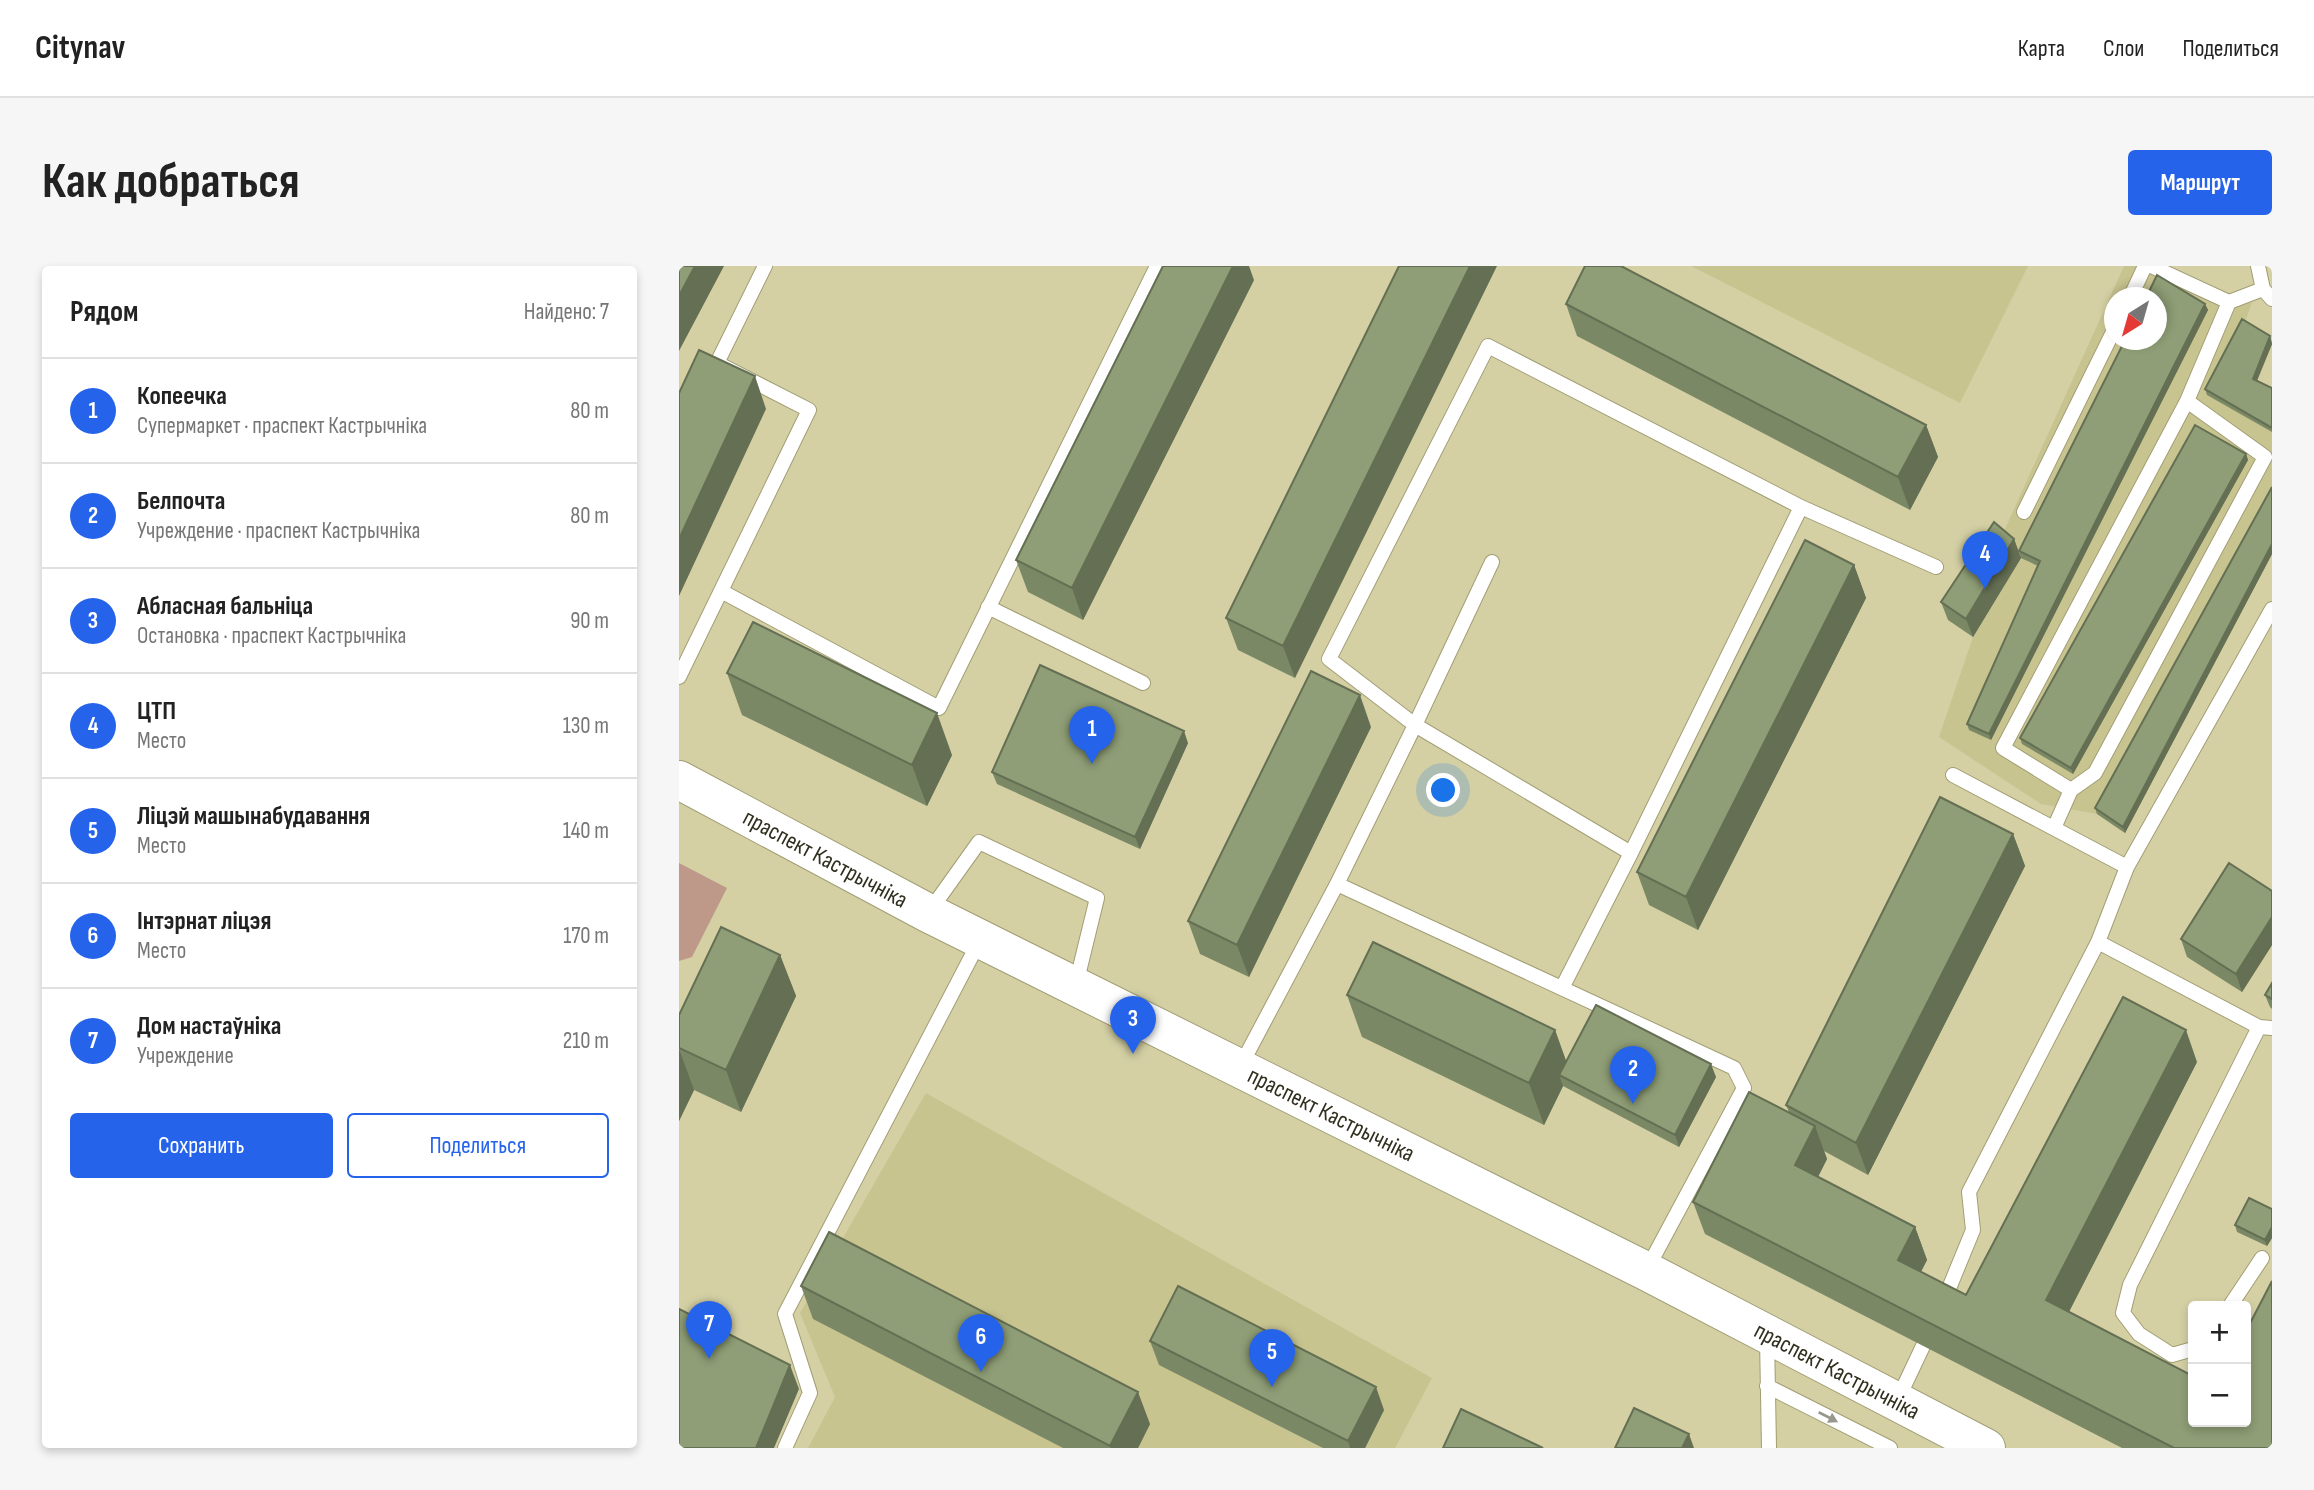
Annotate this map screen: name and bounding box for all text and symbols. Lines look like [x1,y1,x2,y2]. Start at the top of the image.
text: Citynav [35,28,125,68]
text: Карта [2018,34,2065,63]
text: Слои [2103,34,2144,63]
text: Поделиться [2182,34,2279,63]
button: Маршрут [2128,150,2272,215]
text: Как добраться [42,153,300,212]
north arrow [2104,287,2167,350]
text: Рядом [70,294,138,330]
text: Найдено: 7 [524,298,609,326]
text: Копеечка [137,381,227,412]
text: 1 [88,397,98,425]
text: 80 m [570,397,609,425]
text: Супермаркет · праспект Кастрычніка [137,412,427,440]
text: Белпочта [137,486,225,517]
text: 2 [88,502,98,530]
text: 80 m [570,502,609,530]
text: Учреждение · праспект Кастрычніка [137,517,420,545]
pin: 4 [1962,531,2008,589]
text: Абласная бальніца [137,591,313,622]
text: 3 [88,607,98,635]
text: 90 m [570,607,609,635]
text: Остановка · праспект Кастрычніка [137,622,406,650]
text: ЦТП [137,696,176,727]
pin: 1 [1069,706,1115,764]
text: 4 [88,712,98,740]
text: 130 m [563,712,609,740]
text: Место [137,727,186,755]
your location [1426,773,1460,807]
text: Ліцэй машынабудавання [137,801,370,832]
street label: праспект Кастрычніка [738,802,913,914]
text: 5 [88,817,98,845]
text: 140 m [563,817,609,845]
text: Место [137,832,186,860]
text: Інтэрнат ліцэя [137,906,271,937]
text: 6 [88,922,98,950]
text: 170 m [563,922,609,950]
text: Место [137,937,186,965]
pin: 3 [1110,996,1156,1054]
text: Дом настаўніка [137,1011,281,1042]
text: 7 [88,1027,98,1055]
text: 210 m [563,1027,609,1055]
text: Учреждение [137,1042,234,1070]
pin: 2 [1610,1046,1656,1104]
street label: праспект Кастрычніка [1243,1060,1420,1168]
button: Сохранить [70,1113,333,1178]
button: Поделиться [347,1113,609,1178]
pin: 7 [686,1301,732,1359]
map controls [2188,1301,2251,1427]
button: + [2188,1301,2251,1364]
pin: 6 [958,1314,1004,1372]
street label: праспект Кастрычніка [1749,1315,1925,1425]
pin: 5 [1249,1329,1295,1387]
button: − [2188,1364,2251,1427]
one-way arrow [1818,1412,1838,1423]

